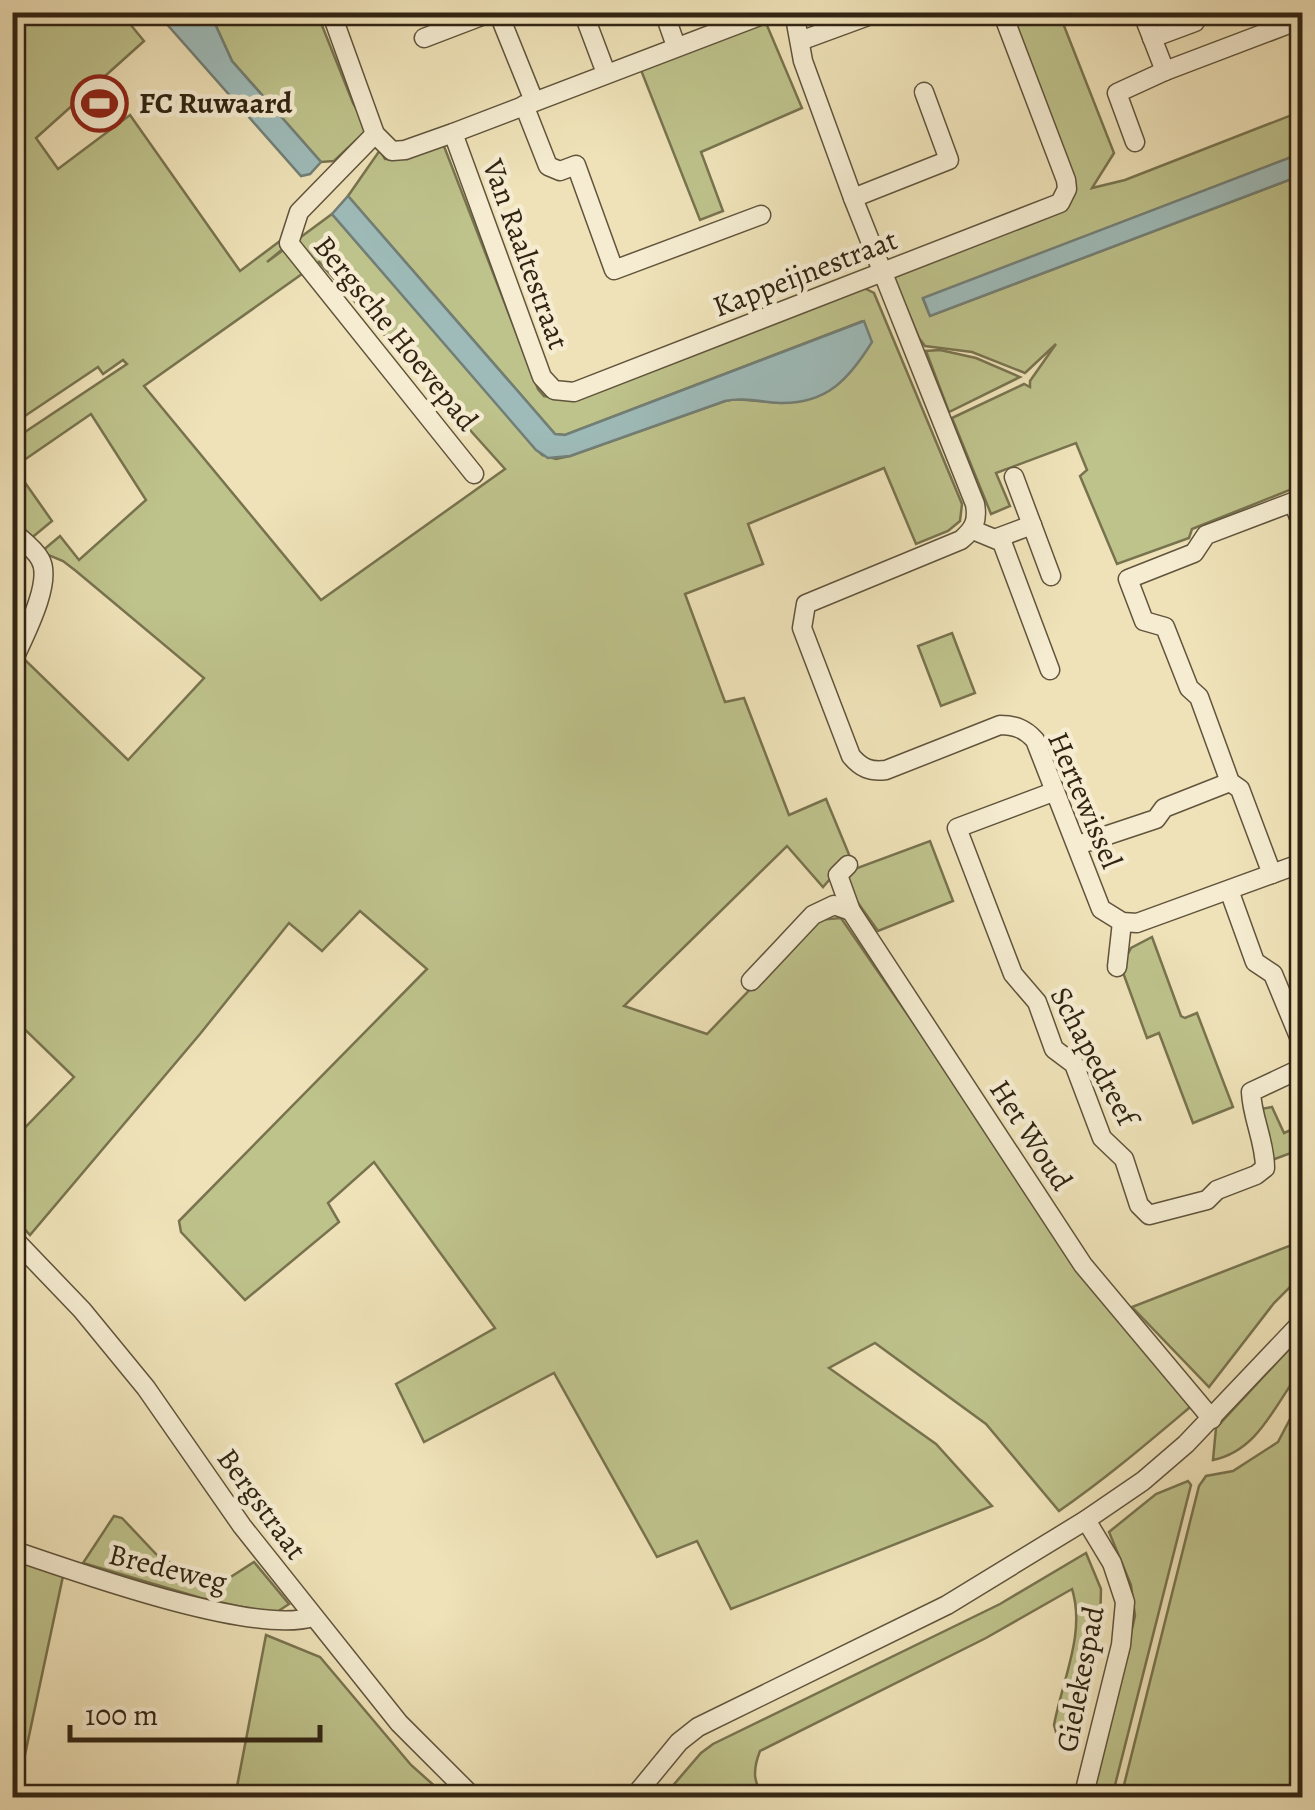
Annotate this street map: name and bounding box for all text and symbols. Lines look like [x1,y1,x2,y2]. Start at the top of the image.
sports icon: FC Ruwaard [70,73,130,133]
place label: FC Ruwaard [139,83,293,123]
street label: Van Raaltestraat [473,152,579,355]
street label: Kappeijnestraat [707,219,903,327]
street label: Bergsche Hoevepad [305,227,488,440]
street label: Hertewissel [1038,726,1132,874]
street label: Schapedreef [1041,980,1149,1136]
street label: Het Woud [980,1072,1082,1199]
street label: Bergstraat [208,1440,316,1568]
street label: Bredeweg [105,1534,231,1602]
street label: Gielekespad [1046,1602,1114,1755]
scale bar [70,1680,320,1742]
text: 100 m [85,1695,158,1735]

